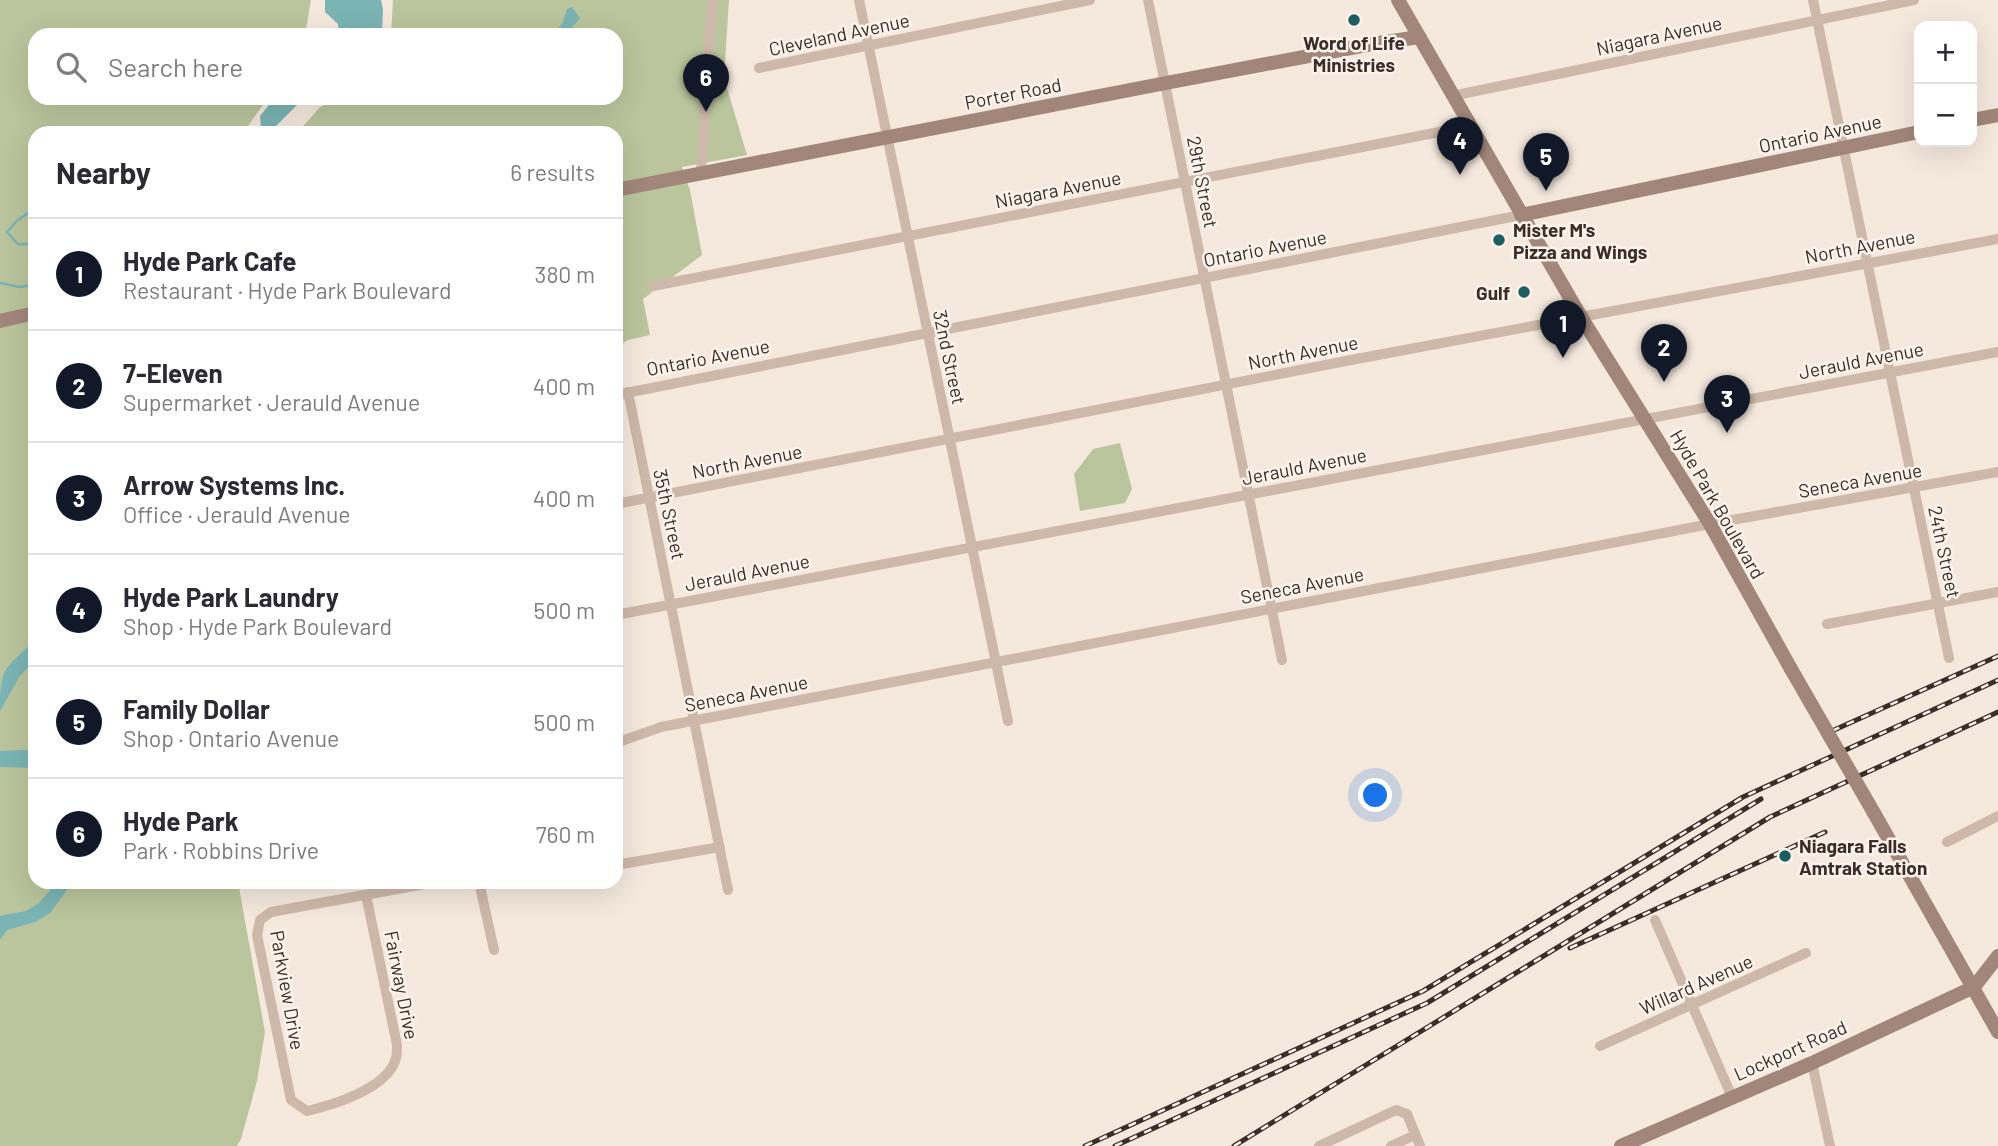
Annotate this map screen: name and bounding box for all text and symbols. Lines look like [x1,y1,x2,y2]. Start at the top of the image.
street label: Cleveland Avenue [766,8,912,60]
street label: Niagara Avenue [1594,10,1724,60]
marker: Word of Life Ministries [1346,12,1362,28]
map controls [1914,21,1977,147]
button: + [1914,21,1977,84]
search box [28,28,623,105]
place label: Word of Life Ministries [1303,31,1405,76]
icon: search [52,48,90,86]
text: Search here [108,51,243,82]
pin: 6 [683,54,729,112]
street label: Porter Road [963,72,1063,114]
button: − [1914,84,1977,147]
street label: Ontario Avenue [1756,109,1884,157]
pin: 4 [1437,117,1483,175]
pin: 5 [1523,133,1569,191]
street label: 29th Street [1183,134,1223,230]
text: Nearby [56,154,151,190]
text: 6 results [510,158,595,186]
street label: Niagara Avenue [993,165,1123,213]
place label: Mister M's Pizza and Wings [1513,218,1647,263]
street label: North Avenue [1803,224,1917,268]
street label: Ontario Avenue [1201,225,1329,271]
marker: Mister M's Pizza and Wings [1491,232,1507,248]
text: Hyde Park Cafe [123,245,296,276]
text: 1 [75,260,83,288]
text: 380 m [535,260,595,288]
text: Restaurant · Hyde Park Boulevard [123,276,452,304]
place label: Gulf [1476,281,1510,304]
marker: Gulf [1516,284,1532,300]
pin: 1 [1540,300,1586,358]
street label: 32nd Street [929,308,971,406]
pin: 2 [1641,324,1687,382]
street label: North Avenue [1246,330,1360,374]
street label: Ontario Avenue [644,334,772,380]
street label: Jerauld Avenue [1797,337,1925,383]
text: 7-Eleven [123,357,223,388]
text: 2 [73,372,85,400]
text: 400 m [533,372,595,400]
pin: 3 [1704,375,1750,433]
text: Supermarket · Jerauld Avenue [123,388,420,416]
street label: Hyde Park Boulevard [1666,425,1770,583]
street label: North Avenue [690,439,804,483]
street label: Jerauld Avenue [1240,443,1368,489]
street label: Seneca Avenue [1796,458,1924,502]
street label: 35th Street [649,466,691,562]
text: Arrow Systems Inc. [123,469,345,500]
text: 3 [73,484,85,512]
text: 400 m [533,484,595,512]
text: Office · Jerauld Avenue [123,500,351,528]
street label: 24th Street [1924,504,1966,600]
street label: Jerauld Avenue [683,549,811,595]
street label: Seneca Avenue [1238,562,1366,608]
text: Hyde Park Laundry [123,581,339,612]
text: 4 [72,596,86,624]
text: 500 m [534,596,595,624]
text: Shop · Hyde Park Boulevard [123,612,392,640]
street label: Seneca Avenue [682,670,810,716]
text: Family Dollar [123,693,270,724]
text: 5 [73,708,85,736]
text: 500 m [534,708,595,736]
text: Shop · Ontario Avenue [123,724,339,752]
your location [1358,778,1392,812]
text: Hyde Park [123,805,239,836]
text: 6 [73,820,85,848]
text: 760 m [536,820,595,848]
place label: Niagara Falls Amtrak Station [1799,834,1927,879]
text: Park · Robbins Drive [123,836,319,864]
marker: Niagara Falls Amtrak Station [1777,848,1793,864]
street label: Parkview Drive [266,928,310,1052]
street label: Fairway Drive [380,929,424,1041]
street label: Willard Avenue [1636,949,1756,1019]
street label: Lockport Road [1730,1015,1850,1085]

